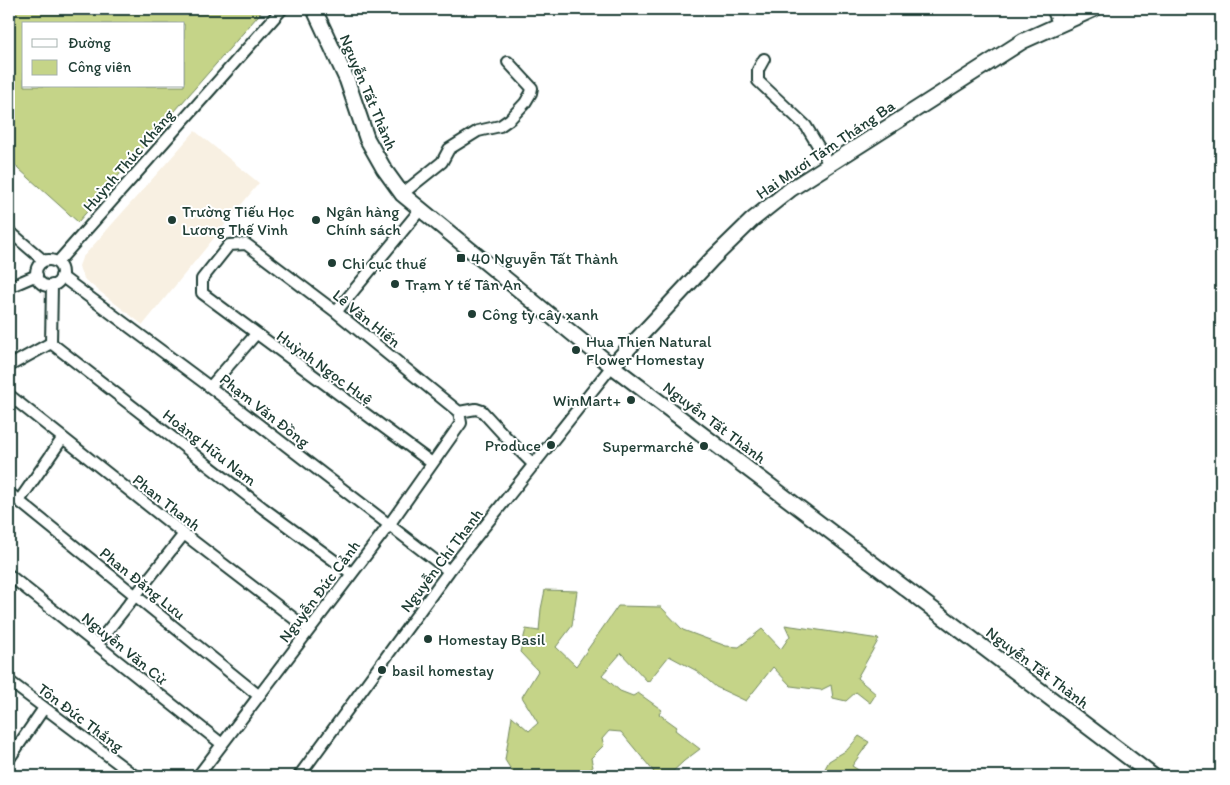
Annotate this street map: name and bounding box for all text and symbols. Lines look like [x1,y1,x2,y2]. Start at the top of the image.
legend [22,22,185,88]
street label: Nguyễn Tất Thành [336,31,402,153]
text: Đường [68,34,111,52]
text: Công viên [68,58,132,76]
street label: Hai Mươi Tám Tháng Ba [752,96,899,203]
street label: Huỳnh Thúc Kháng [79,105,179,216]
place label: Trường Tiếu Học Lương Thế Vinh [182,202,295,239]
place label: Ngân hàng Chính sách [326,202,401,239]
marker: Trường Tiếu Học Lương Thế Vinh [166,214,178,226]
marker: Ngân hàng Chính sách [310,214,322,226]
place label: 40 Nguyễn Tất Thành [471,249,619,268]
marker: 40 Nguyễn Tất Thành [455,252,467,264]
place label: Chi cục thuế [342,254,427,273]
marker: Chi cục thuế [326,257,338,269]
place label: Trạm Y tế Tân An [405,275,522,294]
marker: Trạm Y tế Tân An [389,278,401,290]
street label: Lê Văn Hiến [329,285,404,351]
place label: Công ty cây xanh [482,305,599,324]
marker: Công ty cây xanh [466,308,478,320]
street label: Huỳnh Ngọc Huệ [273,326,376,409]
place label: Hua Thien Natural Flower Homestay [586,332,712,369]
marker: Hua Thien Natural Flower Homestay [570,344,582,356]
street label: Phạm Văn Đồng [216,369,314,452]
street label: Nguyễn Tất Thành [659,377,770,468]
place label: WinMart+ [553,391,621,410]
marker: WinMart+ [625,394,637,406]
street label: Hoàng Hữu Nam [159,405,261,490]
place label: Produce [485,436,541,455]
place label: Supermarché [603,437,694,456]
marker: Produce [545,439,557,451]
marker: Supermarché [698,440,710,452]
street label: Phan Thanh [129,470,204,535]
street label: Nguyễn Chí Thanh [396,505,487,616]
street label: Nguyễn Đức Cảnh [275,537,364,646]
street label: Phan Đăng Lưu [96,543,189,624]
street label: Nguyễn Văn Cừ [78,608,172,689]
street label: Nguyễn Tất Thành [982,622,1093,713]
place label: Homestay Basil [438,630,546,649]
marker: Homestay Basil [422,633,434,645]
place label: basil homestay [392,661,494,680]
marker: basil homestay [376,664,388,676]
street label: Tôn Đức Thắng [34,679,128,756]

